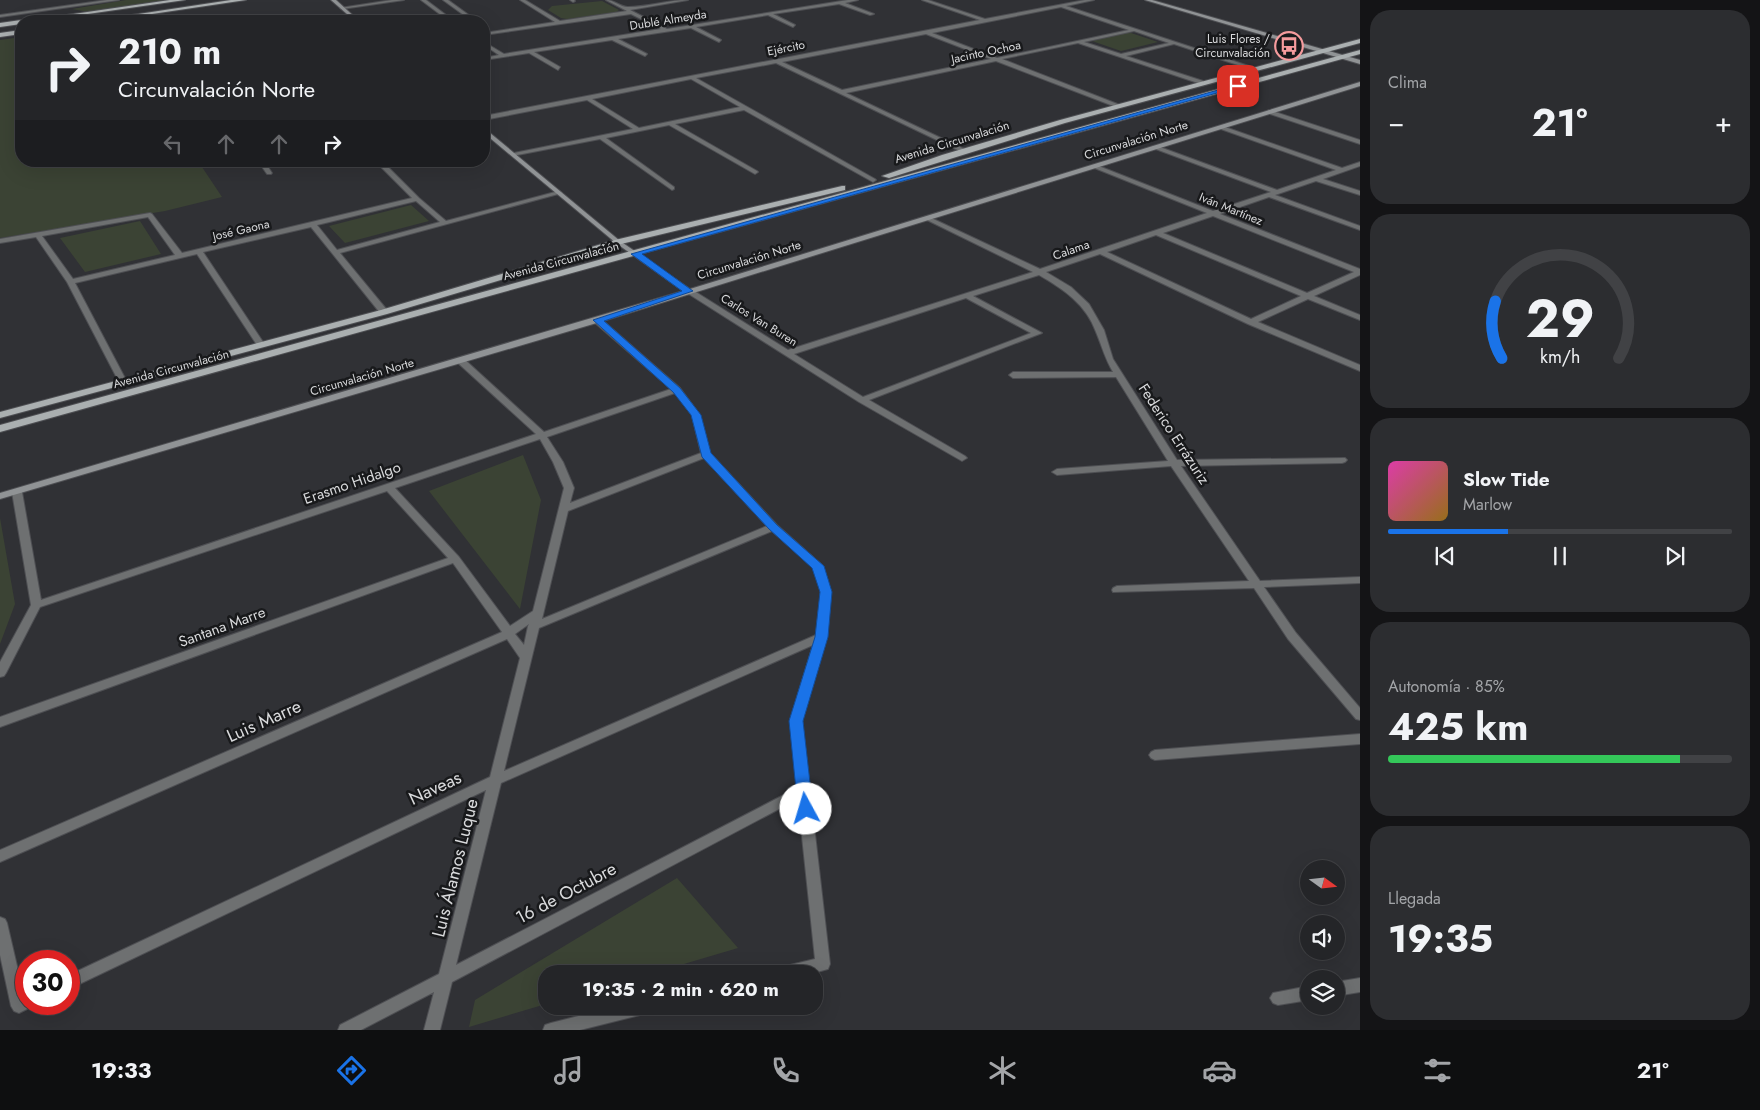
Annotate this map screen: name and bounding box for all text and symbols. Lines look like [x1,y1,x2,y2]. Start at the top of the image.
street label: Dublé Almeyda [628,5,708,35]
text: 210 m [118,27,221,77]
place label: Luis Flores / Circunvalación [1195,30,1270,62]
bus stop icon: Luis Flores / Circunvalación [1274,31,1304,61]
icon: right [35,35,100,100]
street label: Ejército [766,35,807,60]
street label: Jacinto Ochoa [948,36,1023,69]
pin [1217,65,1259,107]
text: Clima [1388,71,1427,94]
icon: arrive [1224,72,1252,100]
text: Circunvalación Norte [118,73,315,105]
text: 21° [1532,95,1587,150]
text: − [1388,102,1405,143]
text: + [1715,102,1732,143]
street label: Avenida Circunvalación [892,116,1012,168]
street label: Circunvalación Norte [1082,116,1190,164]
icon: left [159,130,187,158]
icon: ahead [212,130,240,158]
icon: ahead [265,130,293,158]
icon: right [318,130,346,158]
street label: Iván Martínez [1196,188,1266,230]
street label: José Gaona [209,215,271,246]
street label: Calama [1050,235,1092,265]
street label: Circunvalación Norte [695,236,803,284]
street label: Avenida Circunvalación [501,237,621,285]
text: 29 [1526,281,1594,357]
street label: Carlos Van Buren [717,289,801,351]
text: km/h [1540,344,1580,370]
street label: Avenida Circunvalación [111,345,231,393]
street label: Circunvalación Norte [308,354,416,400]
street label: Federico Errázuriz [1133,379,1215,489]
street label: Erasmo Hidalgo [300,456,404,510]
text: Slow Tide [1463,466,1550,493]
text: Marlow [1463,493,1512,516]
icon: previous [1431,542,1459,570]
icon: pause [1546,542,1574,570]
icon: next [1661,542,1689,570]
street label: Santana Marre [176,601,269,653]
text: Autonomía · 85% [1388,675,1505,698]
street label: Luis Marre [223,693,305,749]
text: 425 km [1388,699,1528,754]
street label: Naveas [404,765,466,811]
position arrow [779,782,831,834]
street label: Luis Álamos Luque [425,796,485,940]
street label: 16 de Octubre [511,856,621,930]
north arrow [1300,860,1345,905]
map controls [1300,860,1345,1015]
text: Llegada [1388,887,1441,910]
text: 19:35 [1388,911,1493,966]
button: sound [1300,915,1345,960]
speed limit sign: 30 [15,950,80,1015]
button: layers [1300,970,1345,1015]
text: 19:35 · 2 min · 620 m [582,976,779,1003]
icon: directions [334,1053,369,1088]
icon: music [551,1053,586,1088]
icon: phone [768,1053,803,1088]
icon: climate [985,1053,1020,1088]
icon: car [1202,1053,1237,1088]
icon: filters [1420,1053,1455,1088]
text: 19:33 [91,1054,151,1086]
text: 21° [1637,1054,1669,1086]

